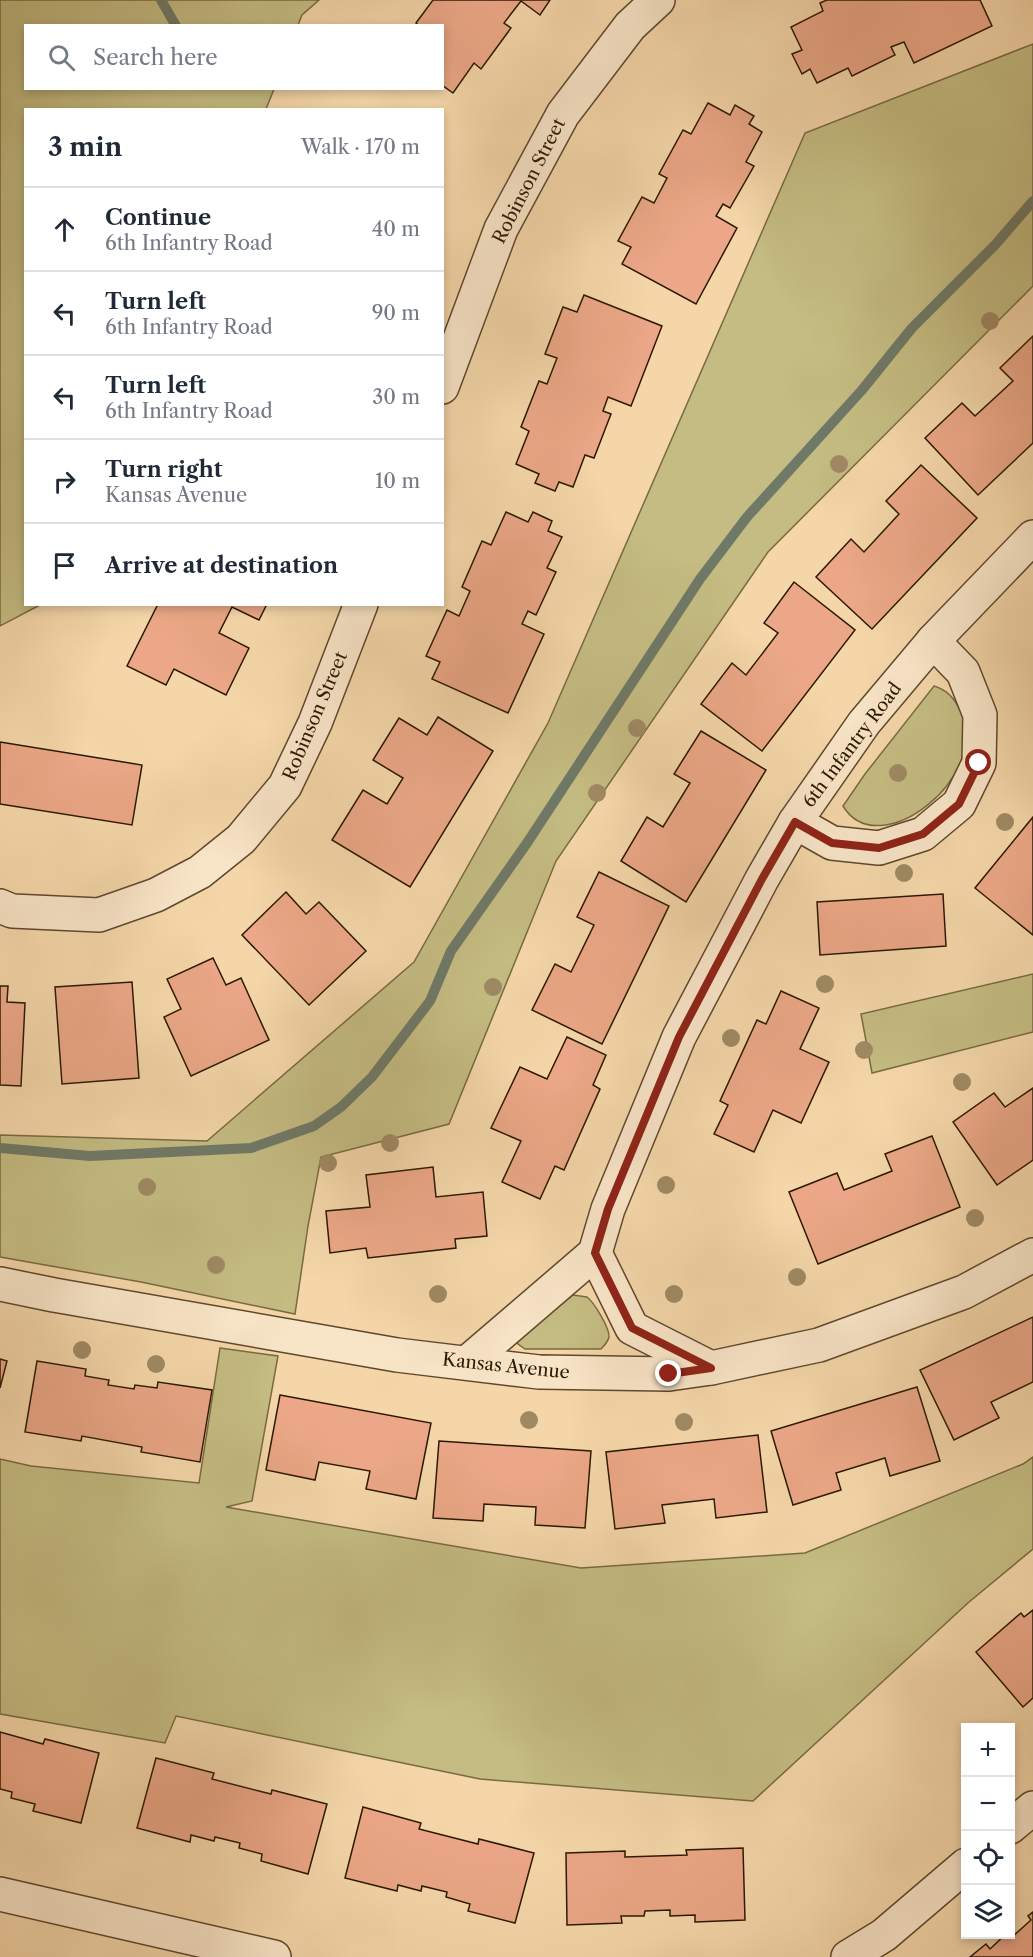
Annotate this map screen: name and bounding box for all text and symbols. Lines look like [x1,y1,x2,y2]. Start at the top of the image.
search box [24,24,444,90]
icon: search [45,41,78,74]
text: Search here [93,44,218,71]
street label: Robinson Street [488,114,570,247]
text: 3 min [48,131,122,163]
text: Walk · 170 m [301,135,420,159]
text: Continue [105,204,211,231]
icon: ahead [48,213,81,246]
text: 40 m [372,217,420,241]
text: 6th Infantry Road [105,231,273,255]
text: Turn left [105,288,206,315]
icon: left [48,297,81,330]
text: 90 m [372,301,420,325]
text: 6th Infantry Road [105,315,273,339]
text: Turn left [105,372,206,399]
icon: left [48,381,81,414]
text: 30 m [372,385,420,409]
text: 6th Infantry Road [105,399,273,423]
text: Turn right [105,456,223,483]
icon: right [48,465,81,498]
text: 10 m [375,469,420,493]
text: Kansas Avenue [105,483,247,507]
icon: arrive [48,549,81,582]
text: Arrive at destination [105,552,338,579]
street label: Robinson Street [278,648,352,784]
street label: 6th Infantry Road [798,678,906,812]
route start [965,749,991,775]
street label: Kansas Avenue [441,1348,571,1384]
route end [655,1360,681,1386]
map controls [961,1723,1015,1939]
button: + [961,1723,1015,1777]
button: − [961,1777,1015,1831]
button: locate [961,1831,1015,1885]
button: layers [961,1885,1015,1939]

